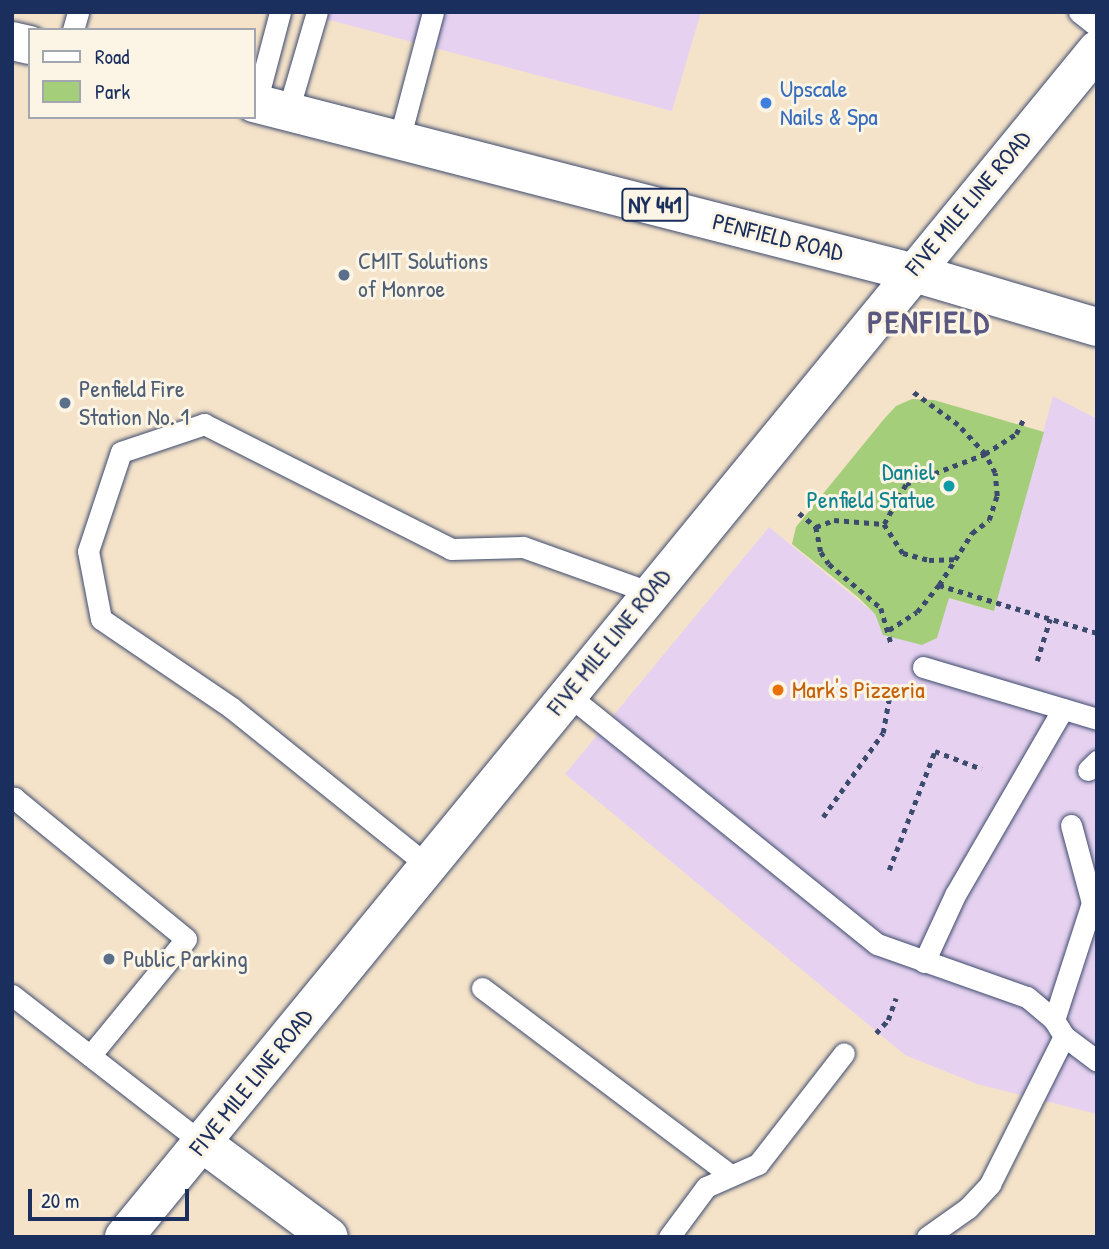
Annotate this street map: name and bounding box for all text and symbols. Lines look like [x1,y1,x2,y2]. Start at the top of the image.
legend [28,28,256,119]
text: Road [95,42,129,71]
place label: Upscale Nails & Spa [780,75,878,131]
text: Park [95,77,130,106]
marker: Upscale Nails & Spa [758,95,774,111]
street label: FIVE MILE LINE ROAD [899,125,1037,281]
road number: NY 441 [620,186,690,224]
street label: PENFIELD ROAD [710,207,846,267]
place label: CMIT Solutions of Monroe [358,247,488,303]
marker: CMIT Solutions of Monroe [336,267,352,283]
district label: PENFIELD [868,303,990,341]
place label: Penfield Fire Station No. 1 [79,375,189,431]
marker: Penfield Fire Station No. 1 [57,395,73,411]
place label: Daniel Penfield Statue [807,458,935,514]
marker: Daniel Penfield Statue [941,478,957,494]
street label: FIVE MILE LINE ROAD [541,563,677,721]
place label: Mark's Pizzeria [792,676,925,704]
marker: Mark's Pizzeria [770,682,786,698]
place label: Public Parking [123,945,248,973]
marker: Public Parking [101,951,117,967]
street label: FIVE MILE LINE ROAD [183,1003,319,1161]
scale bar [32,1176,192,1220]
text: 20 m [41,1186,79,1215]

